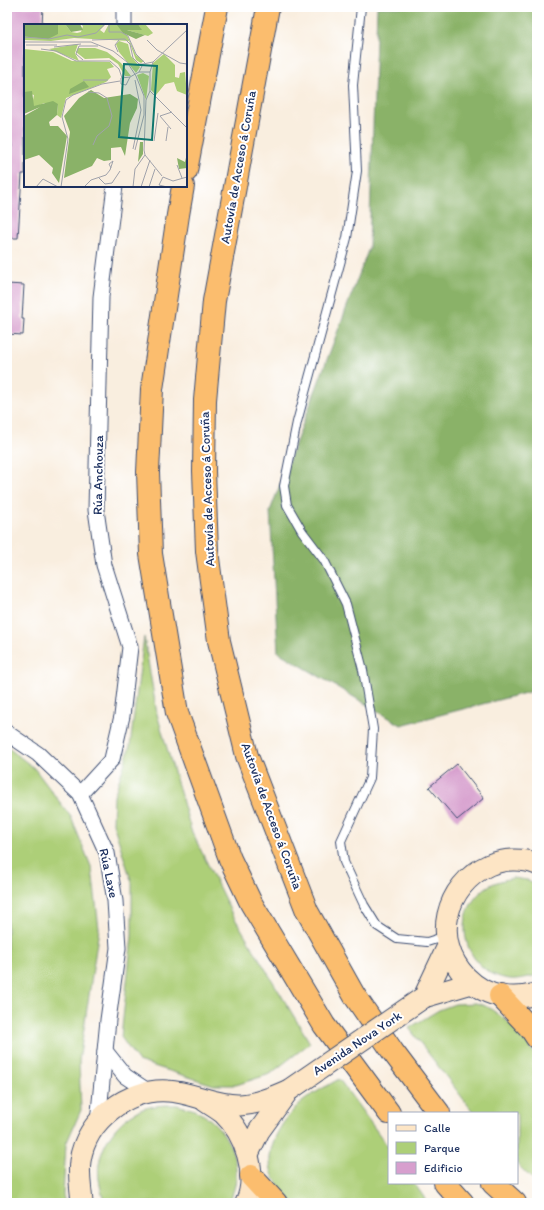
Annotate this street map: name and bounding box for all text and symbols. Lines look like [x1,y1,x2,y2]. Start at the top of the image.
inset map [24,24,187,187]
street label: Autovía de Acceso á Coruña [217,89,259,245]
street label: Autovía de Acceso á Coruña [197,411,217,567]
street label: Rúa Anchouza [90,435,106,515]
street label: Autovía de Acceso á Coruña [238,741,306,892]
street label: Rúa Laxe [96,847,122,899]
street label: Avenida Nova York [310,1008,404,1078]
legend [388,1112,518,1184]
text: Calle [424,1121,451,1135]
text: Parque [424,1141,460,1155]
text: Edificio [424,1161,463,1175]

